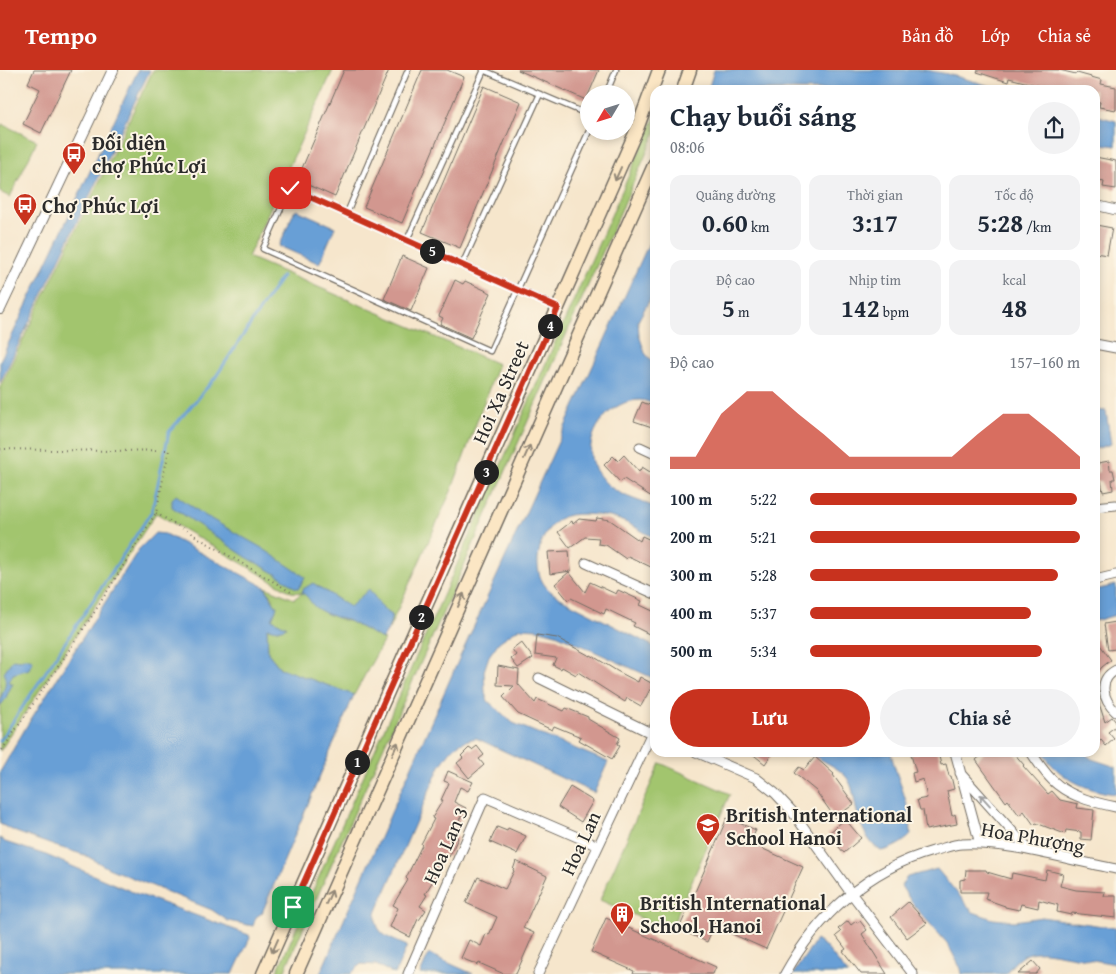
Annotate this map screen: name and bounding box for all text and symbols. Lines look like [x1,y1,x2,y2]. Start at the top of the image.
text: Tempo [25,18,97,53]
text: Bản đồ [902,22,954,49]
text: Lớp [982,22,1010,49]
text: Chia sẻ [1038,22,1091,49]
north arrow [580,85,635,140]
map controls [580,85,635,140]
text: Chạy buổi sáng [670,95,856,136]
button: share [1028,102,1080,154]
place label: Đối diện chợ Phúc Lợi [92,128,207,180]
text: 08:06 [670,135,705,159]
bus stop icon: Đối diện chợ Phúc Lợi [61,141,87,175]
one-way arrow [612,166,622,181]
pin [269,167,311,209]
icon: check [276,174,304,202]
text: Quãng đường [696,185,775,205]
text: Thời gian [847,185,903,205]
text: Tốc độ [995,185,1034,205]
place label: Chợ Phúc Lợi [42,191,159,220]
bus stop icon: Chợ Phúc Lợi [12,192,38,226]
text: 0.60 [702,205,748,241]
text: 3:17 [852,205,898,241]
text: 5:28 [977,205,1023,241]
text: km [748,217,769,237]
text: /km [1023,217,1051,237]
pin: 5 [420,238,444,264]
text: 5 [429,241,436,261]
text: Độ cao [716,270,755,290]
text: Nhịp tim [849,270,901,290]
text: kcal [1002,270,1026,290]
text: 5 [722,290,735,326]
text: 142 [841,290,880,326]
text: 48 [1001,290,1027,326]
text: m [735,302,749,322]
text: bpm [880,302,909,322]
pin: 4 [538,314,562,338]
text: 4 [547,316,554,336]
street label: Hoi Xa Street [464,336,536,448]
text: Độ cao [670,350,714,374]
text: 157–160 m [1010,350,1080,374]
one-way arrow [522,445,532,460]
pin: 3 [474,460,498,484]
text: 3 [483,462,490,482]
text: 100 m [670,487,712,511]
text: 5:22 [750,487,777,511]
text: 200 m [670,525,712,549]
text: 5:21 [750,525,777,549]
text: 300 m [670,563,712,587]
text: 5:28 [750,563,777,587]
one-way arrow [457,593,467,608]
text: 400 m [670,601,712,625]
text: 5:37 [750,601,777,625]
pin: 2 [408,604,434,630]
text: 2 [418,607,425,627]
text: 500 m [670,639,712,663]
text: 5:34 [750,639,777,663]
button: Lưu [670,689,870,747]
button: Chia sẻ [880,689,1080,747]
one-way arrow [391,742,401,757]
pin: 1 [344,750,370,774]
text: 1 [354,752,361,772]
one-way arrow [979,794,991,807]
place label: British International School Hanoi [726,800,912,852]
street label: Hoa Lan 3 [415,802,475,888]
street label: Hoa Lan [553,806,607,880]
school or university icon: British International School Hanoi [695,812,721,846]
street label: Hoa Phượng [979,814,1087,860]
pin [272,886,314,928]
place label: British International School, Hanoi [640,888,826,940]
one-way arrow [325,890,335,905]
icon: arrive [279,893,307,921]
building icon: British International School, Hanoi [609,901,635,935]
one-way arrow [270,938,280,953]

